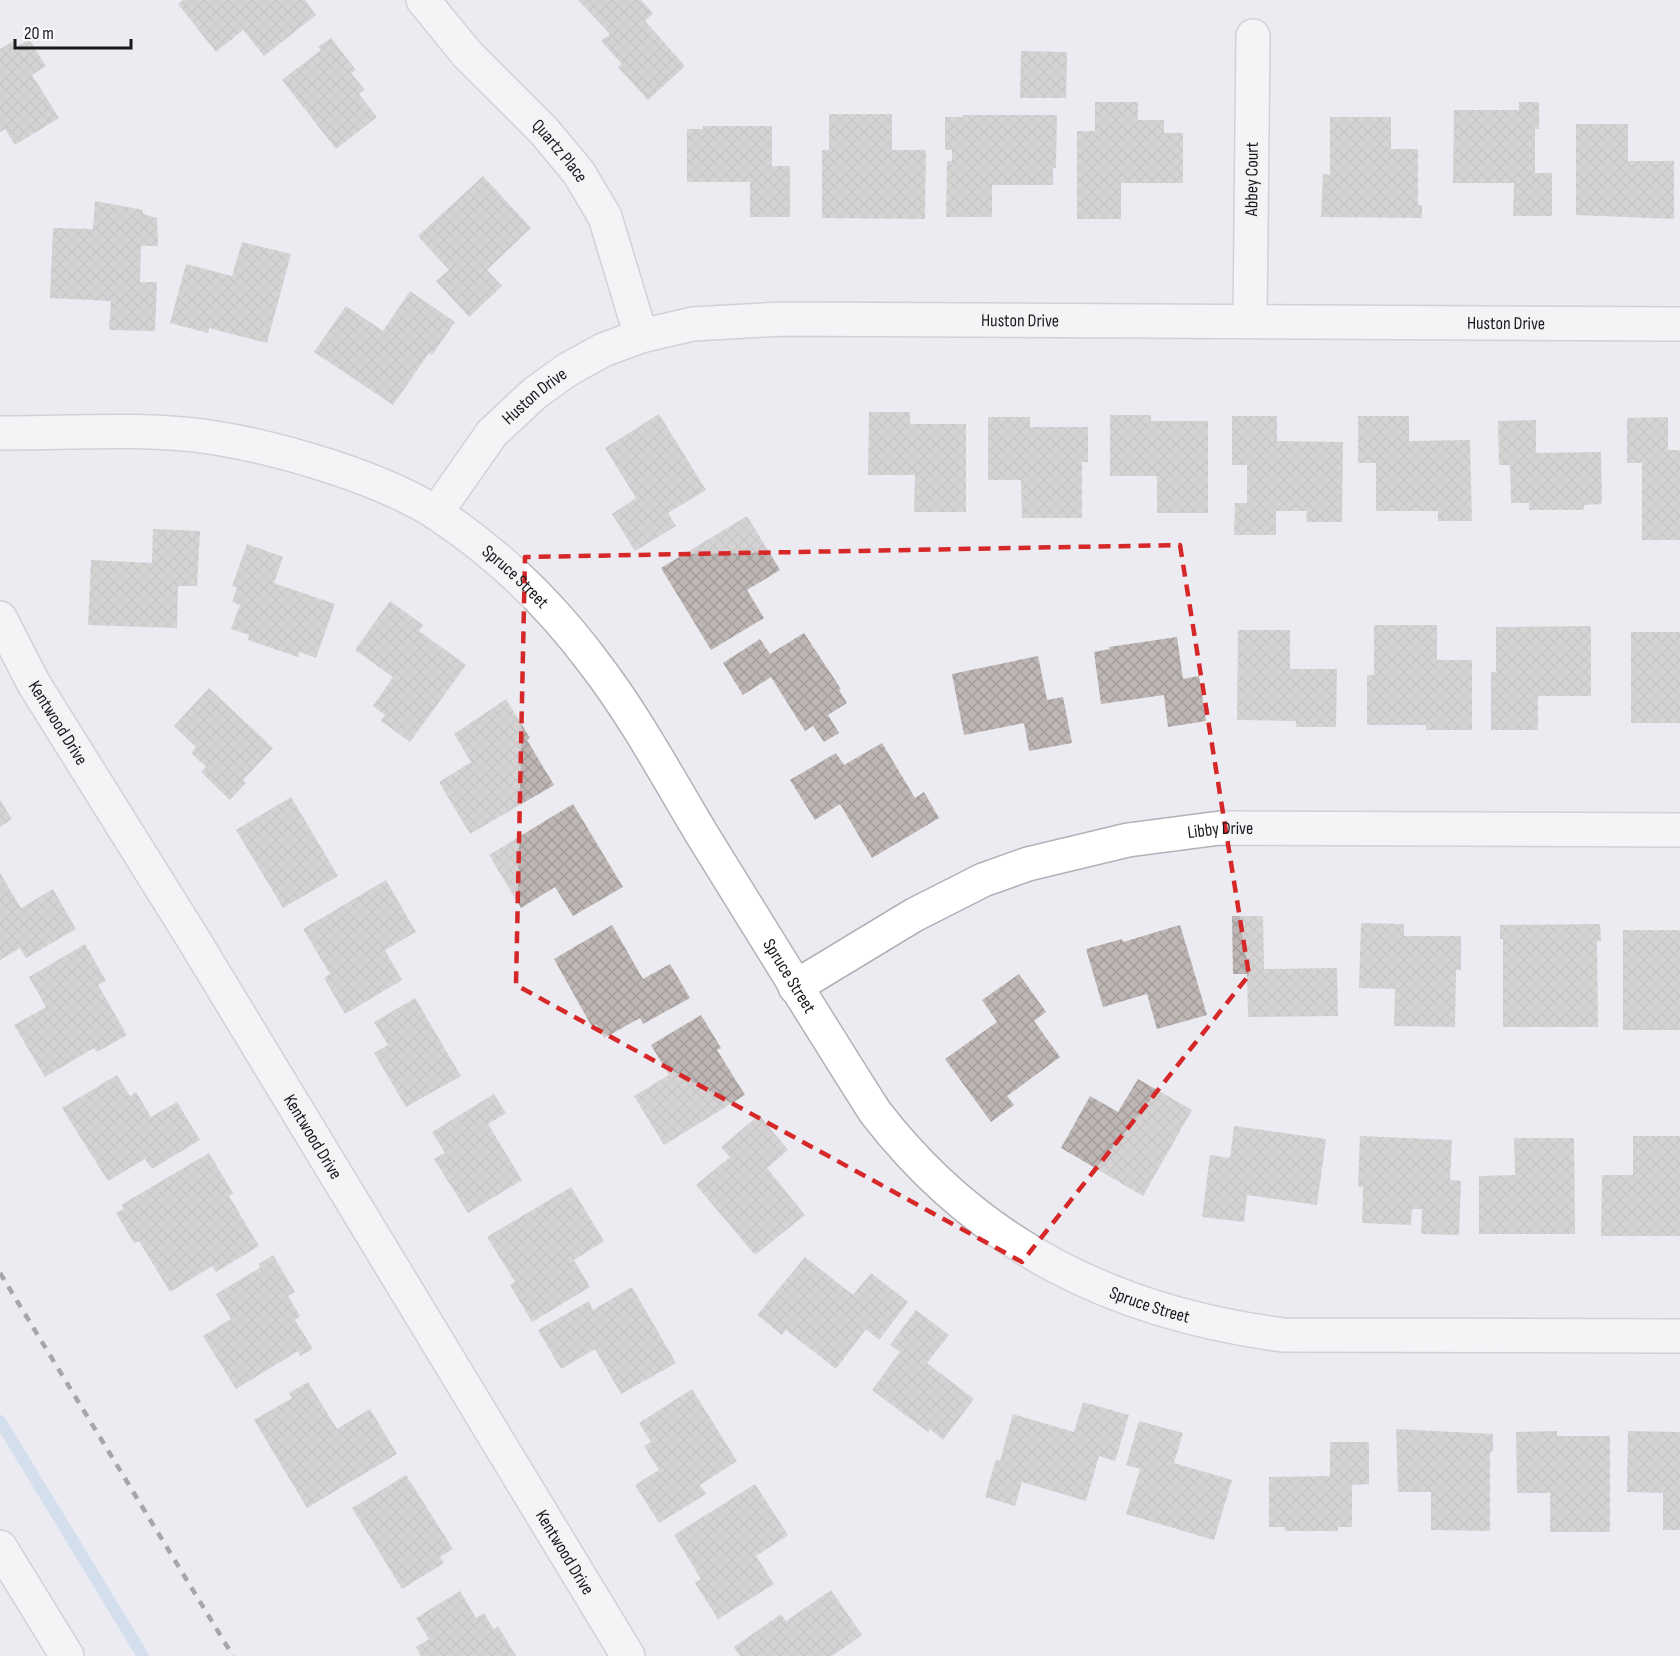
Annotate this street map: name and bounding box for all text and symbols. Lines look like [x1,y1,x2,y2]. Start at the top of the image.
scale bar [15,12,130,50]
text: 20 m [24,23,54,44]
street label: Quartz Place [527,115,592,186]
street label: Abbey Court [1241,141,1263,217]
street label: Huston Drive [981,310,1059,332]
street label: Huston Drive [1467,313,1545,334]
street label: Huston Drive [498,363,571,429]
street label: Spruce Street [478,541,553,613]
street label: Kentwood Drive [24,677,92,769]
street label: Libby Drive [1186,818,1253,843]
street label: Spruce Street [758,935,820,1017]
street label: Kentwood Drive [279,1091,346,1183]
street label: Spruce Street [1106,1282,1192,1328]
street label: Kentwood Drive [531,1506,598,1599]

